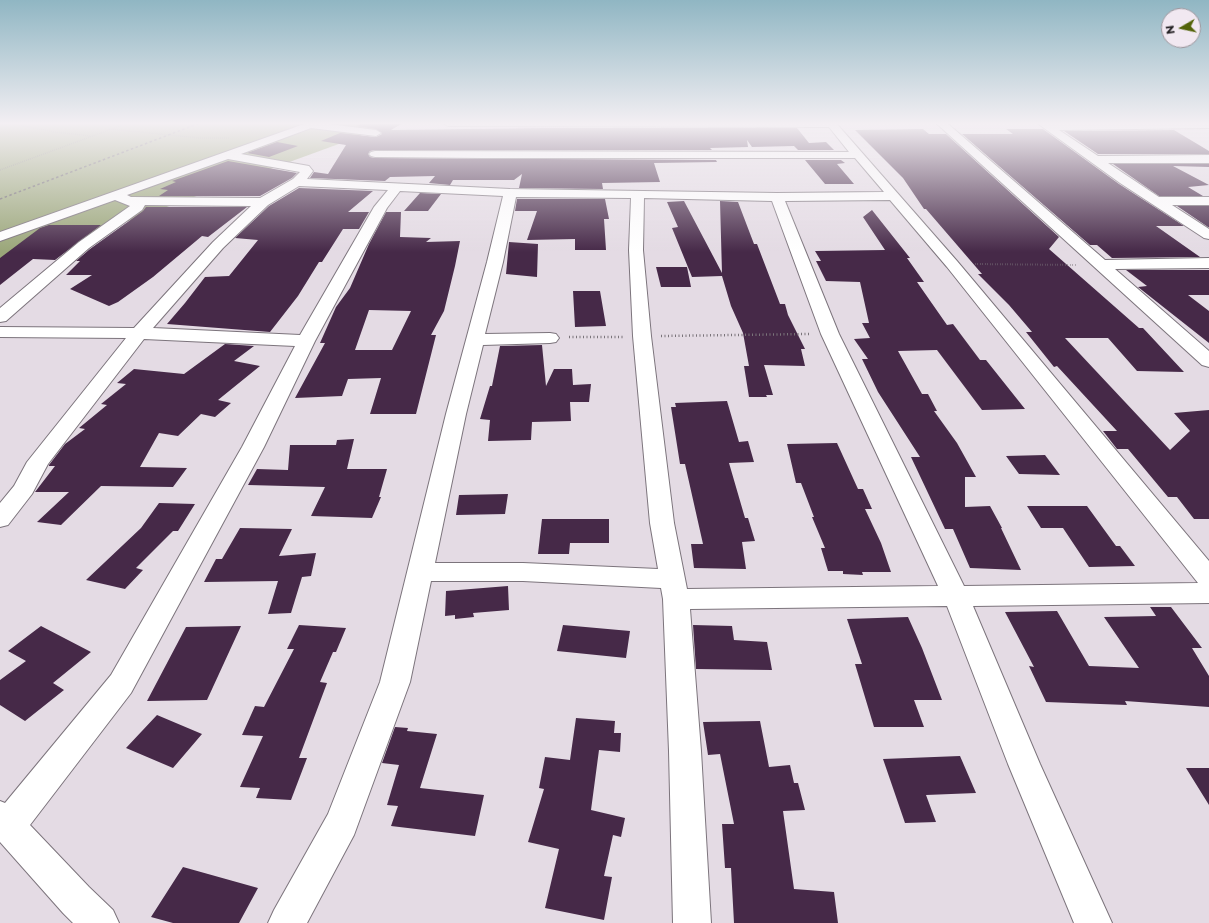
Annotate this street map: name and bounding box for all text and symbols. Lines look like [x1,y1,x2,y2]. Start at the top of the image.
north arrow [1161,8,1201,48]
text: N [1163,24,1178,35]

